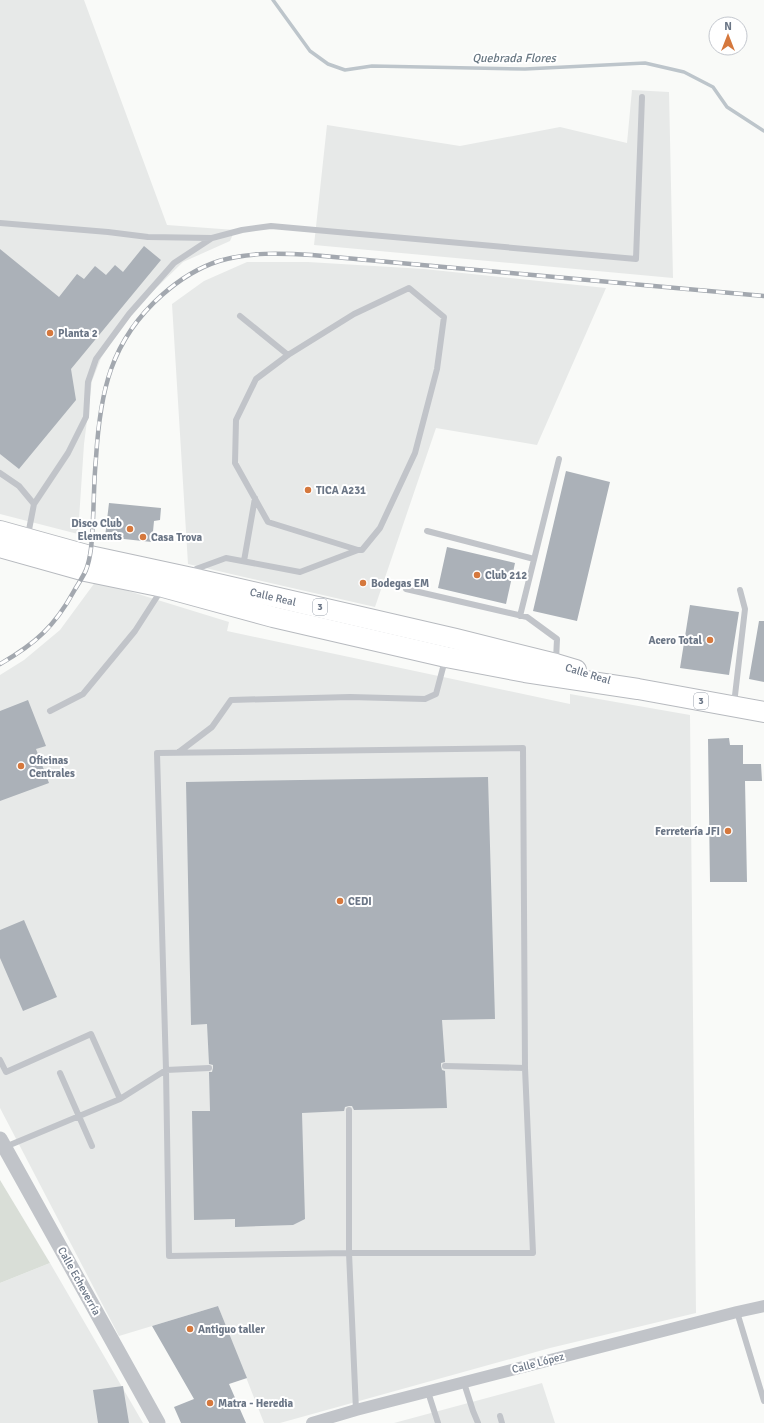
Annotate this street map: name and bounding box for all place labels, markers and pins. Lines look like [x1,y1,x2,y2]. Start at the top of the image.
place label: Planta 2 [58,327,98,340]
marker: Planta 2 [45,328,55,338]
place label: TICA A231 [316,484,366,497]
marker: TICA A231 [303,485,313,495]
place label: Disco Club Elements [71,517,122,543]
marker: Disco Club Elements [125,524,135,534]
place label: Casa Trova [151,531,202,544]
marker: Casa Trova [138,532,148,542]
place label: Club 212 [485,569,527,582]
marker: Club 212 [472,570,482,580]
place label: Bodegas EM [371,577,429,590]
marker: Bodegas EM [358,578,368,588]
place label: Acero Total [649,634,703,647]
marker: Acero Total [705,635,715,645]
place label: Oficinas Centrales [29,754,75,780]
marker: Oficinas Centrales [16,761,26,771]
place label: Ferretería JFI [655,825,720,838]
marker: Ferretería JFI [723,826,733,836]
place label: CEDI [348,895,372,908]
marker: CEDI [335,896,345,906]
place label: Antiguo taller [198,1323,265,1336]
marker: Antiguo taller [185,1324,195,1334]
place label: Matra - Heredia [218,1397,294,1410]
marker: Matra - Heredia [205,1398,215,1408]

